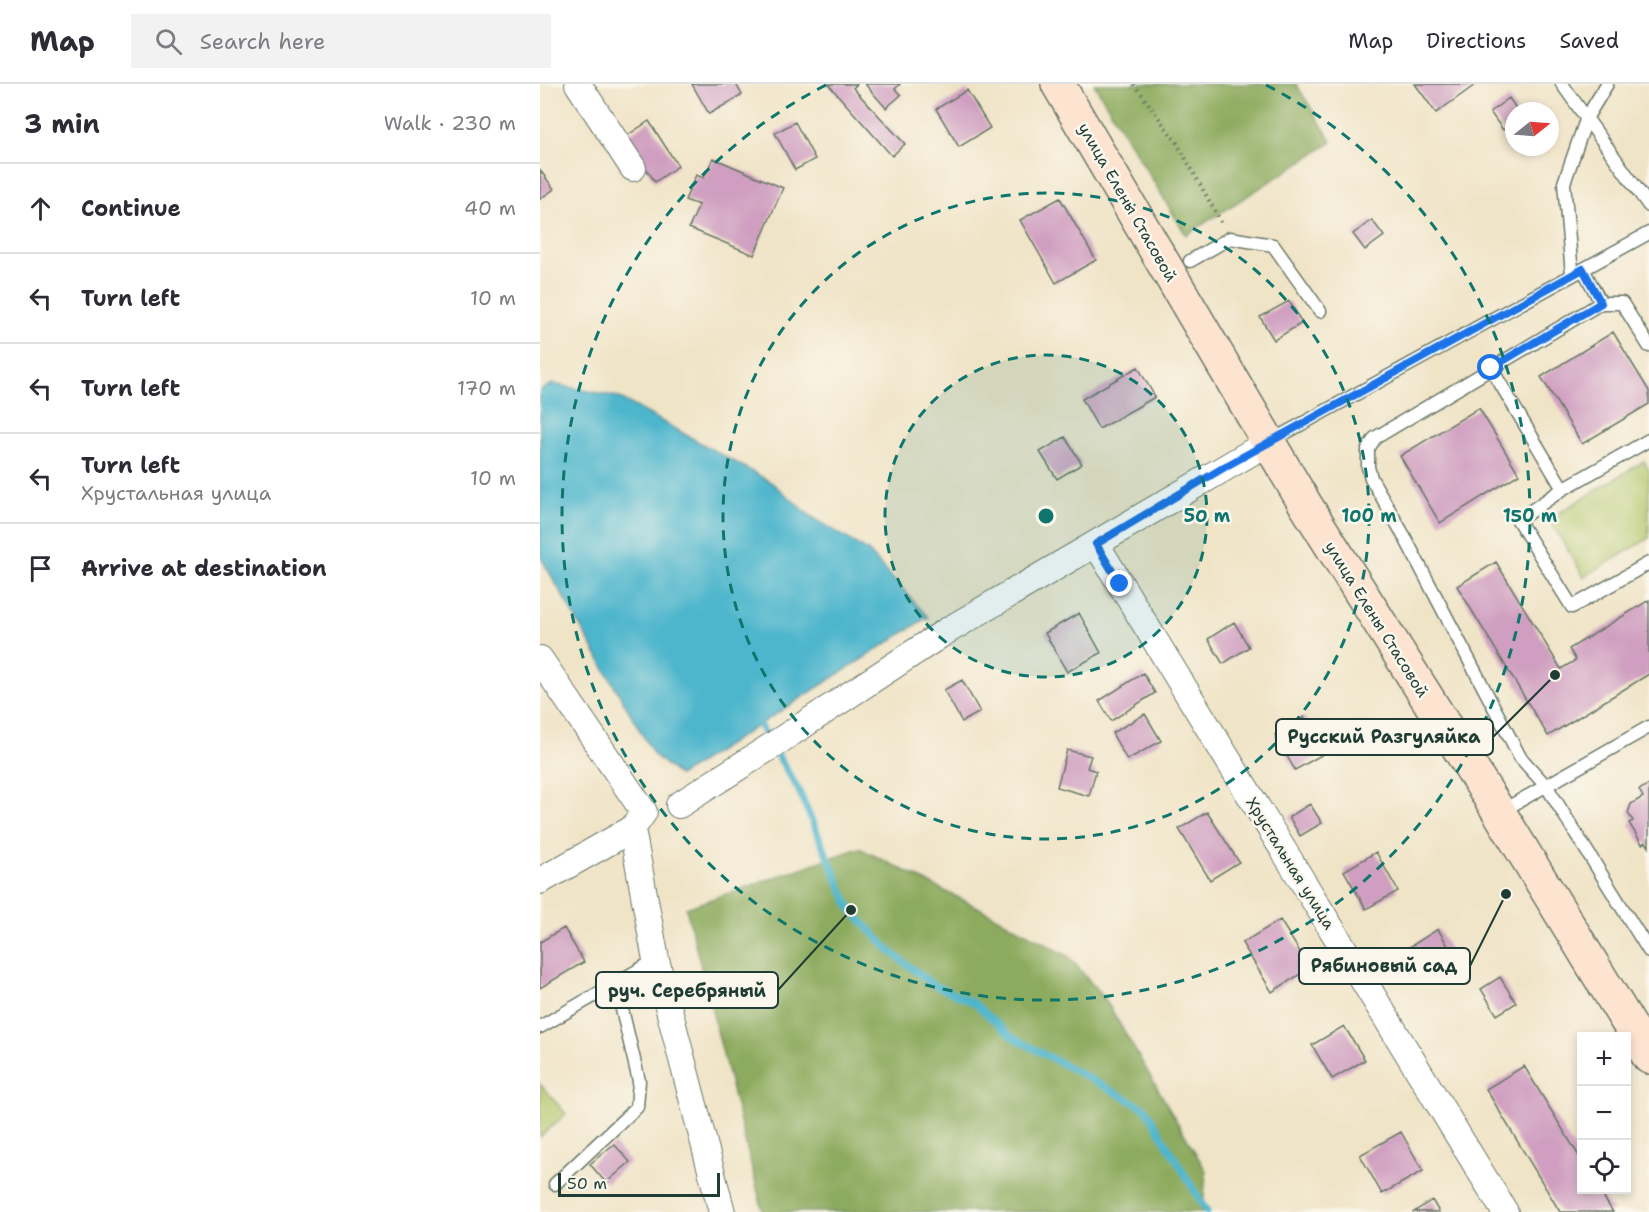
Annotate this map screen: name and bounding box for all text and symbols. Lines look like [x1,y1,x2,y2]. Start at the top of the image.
search box [131,14,551,68]
text: Map [30,22,95,60]
icon: search [152,25,185,58]
text: Search here [200,27,325,56]
text: Map [1348,27,1393,55]
text: Directions [1426,27,1526,55]
text: Saved [1559,27,1619,55]
north arrow [1505,102,1559,156]
text: 3 min [24,106,100,141]
text: Walk · 230 m [384,110,516,136]
street label: улица Елены Стасовой [1073,119,1182,286]
icon: ahead [24,192,57,225]
text: Continue [81,194,181,223]
text: 40 m [464,195,516,221]
icon: left [24,282,57,315]
text: Turn left [81,284,180,313]
text: 10 m [470,285,516,311]
route start [1477,354,1503,380]
icon: left [24,372,57,405]
text: Turn left [81,374,180,403]
text: 170 m [457,375,516,401]
text: Turn left [81,451,180,480]
icon: left [24,462,57,495]
text: 10 m [470,465,516,491]
text: Хрустальная улица [81,480,271,506]
text: 50 m [1184,504,1231,528]
text: 100 m [1341,504,1397,528]
text: 150 m [1503,504,1558,528]
centre of rings [1036,506,1056,526]
street label: улица Елены Стасовой [1320,537,1433,701]
icon: arrive [24,552,57,585]
text: Arrive at destination [81,554,327,583]
route end [1106,570,1132,596]
callout: Русский Разгуляйка [1276,719,1493,755]
text: Русский Разгуляйка [1288,725,1481,749]
street label: Хрустальная улица [1241,793,1340,933]
callout: Рябиновый сад [1299,948,1470,984]
text: Рябиновый сад [1311,954,1458,978]
callout: руч. Серебряный [596,972,778,1008]
text: руч. Серебряный [608,979,767,1003]
map controls [1577,1032,1631,1194]
button: + [1577,1032,1631,1086]
button: − [1577,1086,1631,1140]
button: locate [1577,1140,1631,1194]
scale bar [558,1170,720,1198]
text: 50 m [567,1173,607,1194]

